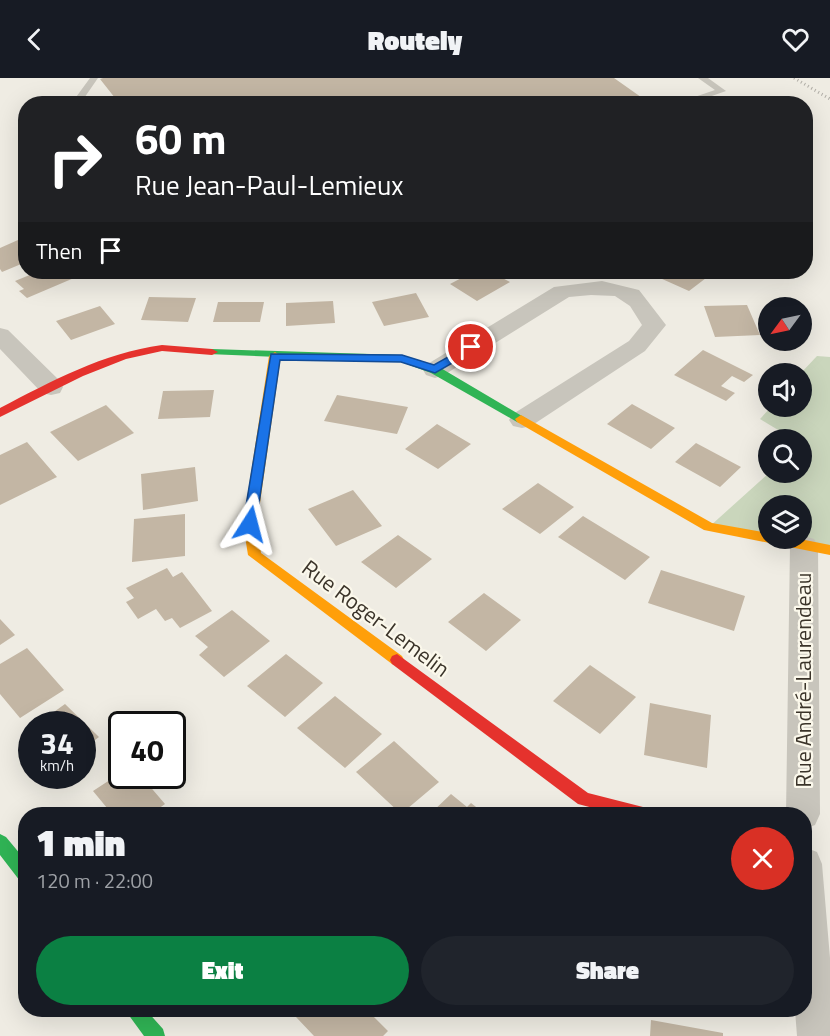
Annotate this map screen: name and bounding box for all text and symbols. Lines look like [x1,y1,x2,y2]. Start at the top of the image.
text: Routely [368,19,462,60]
icon: back [18,23,51,56]
icon: heart [779,23,812,56]
text: 60 m [135,106,227,170]
icon: right [36,120,114,198]
text: Rue Jean-Paul-Lemieux [135,164,404,205]
text: Then [36,234,82,268]
icon: arrive [94,234,127,267]
north arrow [758,297,812,351]
map controls [758,297,812,549]
pin [445,321,496,372]
icon: arrive [454,330,487,363]
button: sound [758,363,812,417]
button: search [758,429,812,483]
position arrow [218,492,282,556]
button: layers [758,495,812,549]
street label: Rue Roger-Lemelin [295,551,457,685]
street label: Rue André-Laurendeau [786,573,820,787]
speed limit sign: 40 [108,711,186,789]
text: 34 [40,720,74,766]
text: km/h [40,754,74,777]
text: 1 min [36,815,125,870]
button: close [731,827,794,890]
text: 120 m · 22:00 [36,865,153,896]
button: Exit [36,936,409,1005]
button: Share [421,936,794,1005]

